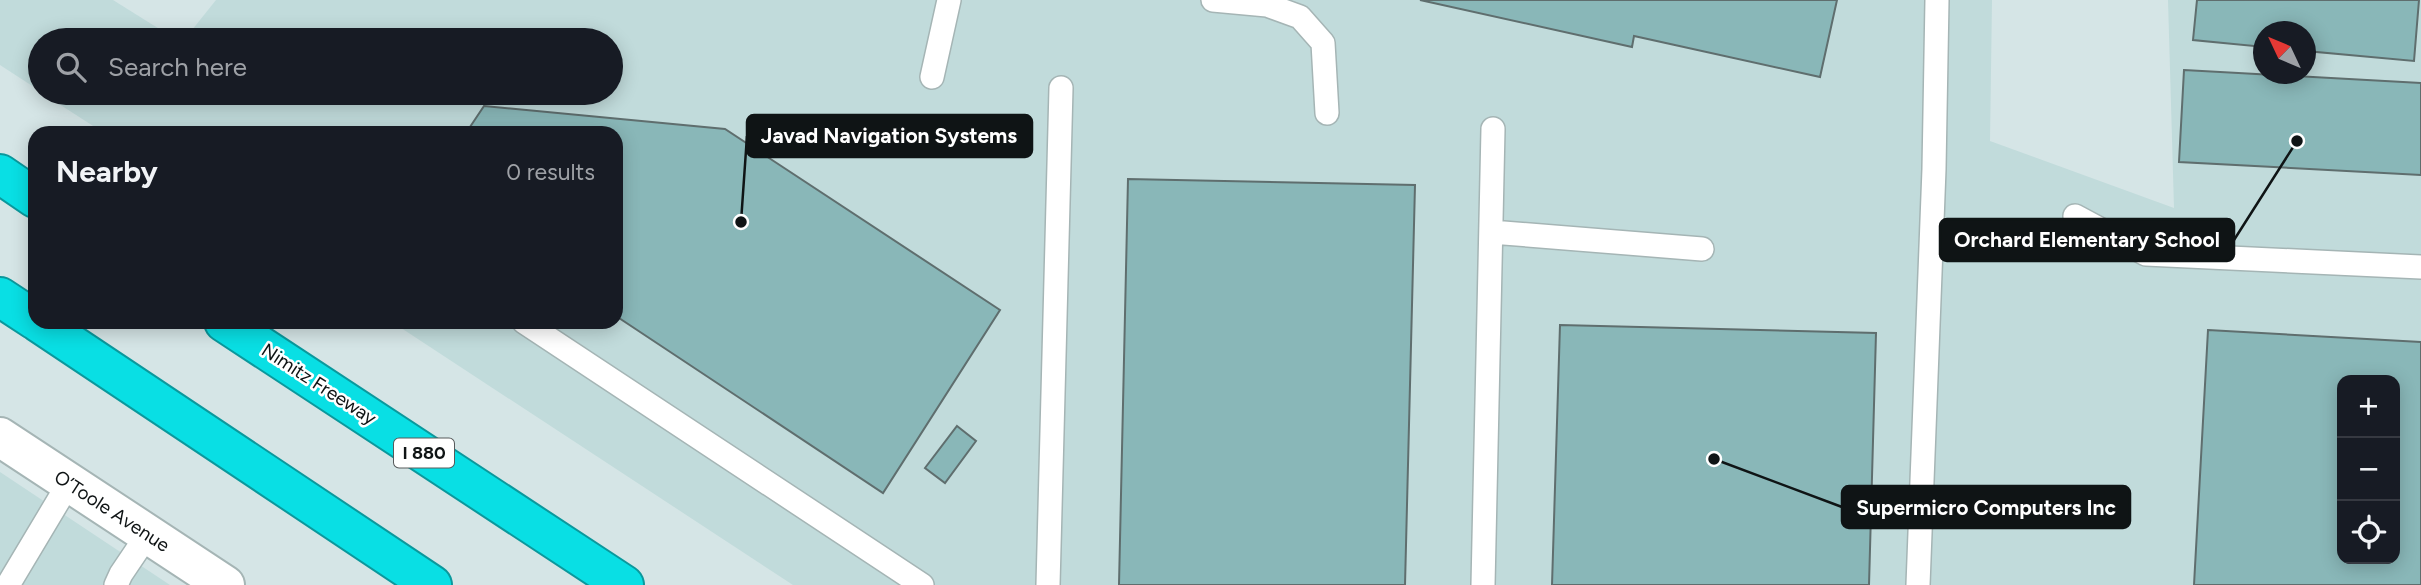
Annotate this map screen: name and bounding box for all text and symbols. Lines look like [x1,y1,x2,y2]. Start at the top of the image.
north arrow [2253,21,2316,84]
search box [28,28,623,105]
icon: search [52,48,90,86]
text: Search here [108,51,247,83]
callout: Javad Navigation Systems [747,115,1032,157]
text: Javad Navigation Systems [761,123,1017,148]
text: Nearby [56,153,158,190]
text: 0 results [506,158,595,186]
callout: Orchard Elementary School [1940,219,2234,261]
text: Orchard Elementary School [1954,227,2220,252]
street label: Nimitz Freeway [257,338,381,430]
map controls [2337,375,2400,564]
button: + [2337,375,2400,438]
road number: I 880 [394,438,454,467]
button: − [2337,438,2400,501]
street label: O’Toole Avenue [50,465,174,557]
callout: Supermicro Computers Inc [1842,486,2130,528]
text: Supermicro Computers Inc [1856,495,2116,520]
button: locate [2337,501,2400,564]

